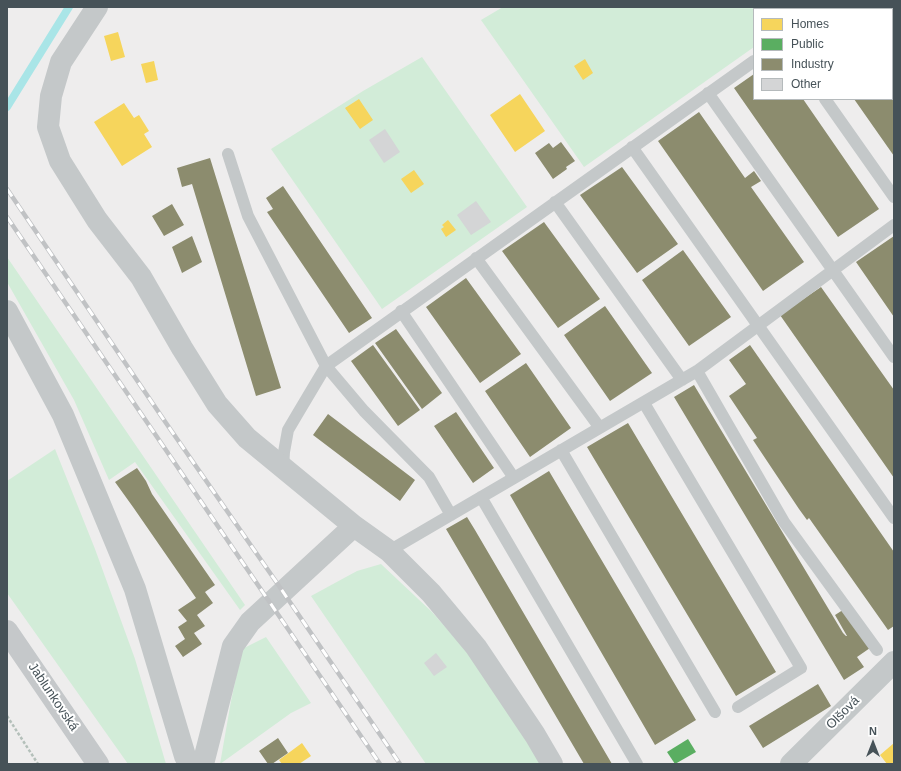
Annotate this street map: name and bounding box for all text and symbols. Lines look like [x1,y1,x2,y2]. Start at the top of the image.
legend [753,8,893,100]
text: Homes [791,17,829,31]
text: Public [791,37,824,51]
text: Industry [791,57,834,71]
text: Other [791,77,821,91]
street label: Jablunkovská [25,660,81,734]
street label: Olšová [823,693,863,733]
north arrow [853,723,893,763]
text: N [869,725,877,737]

